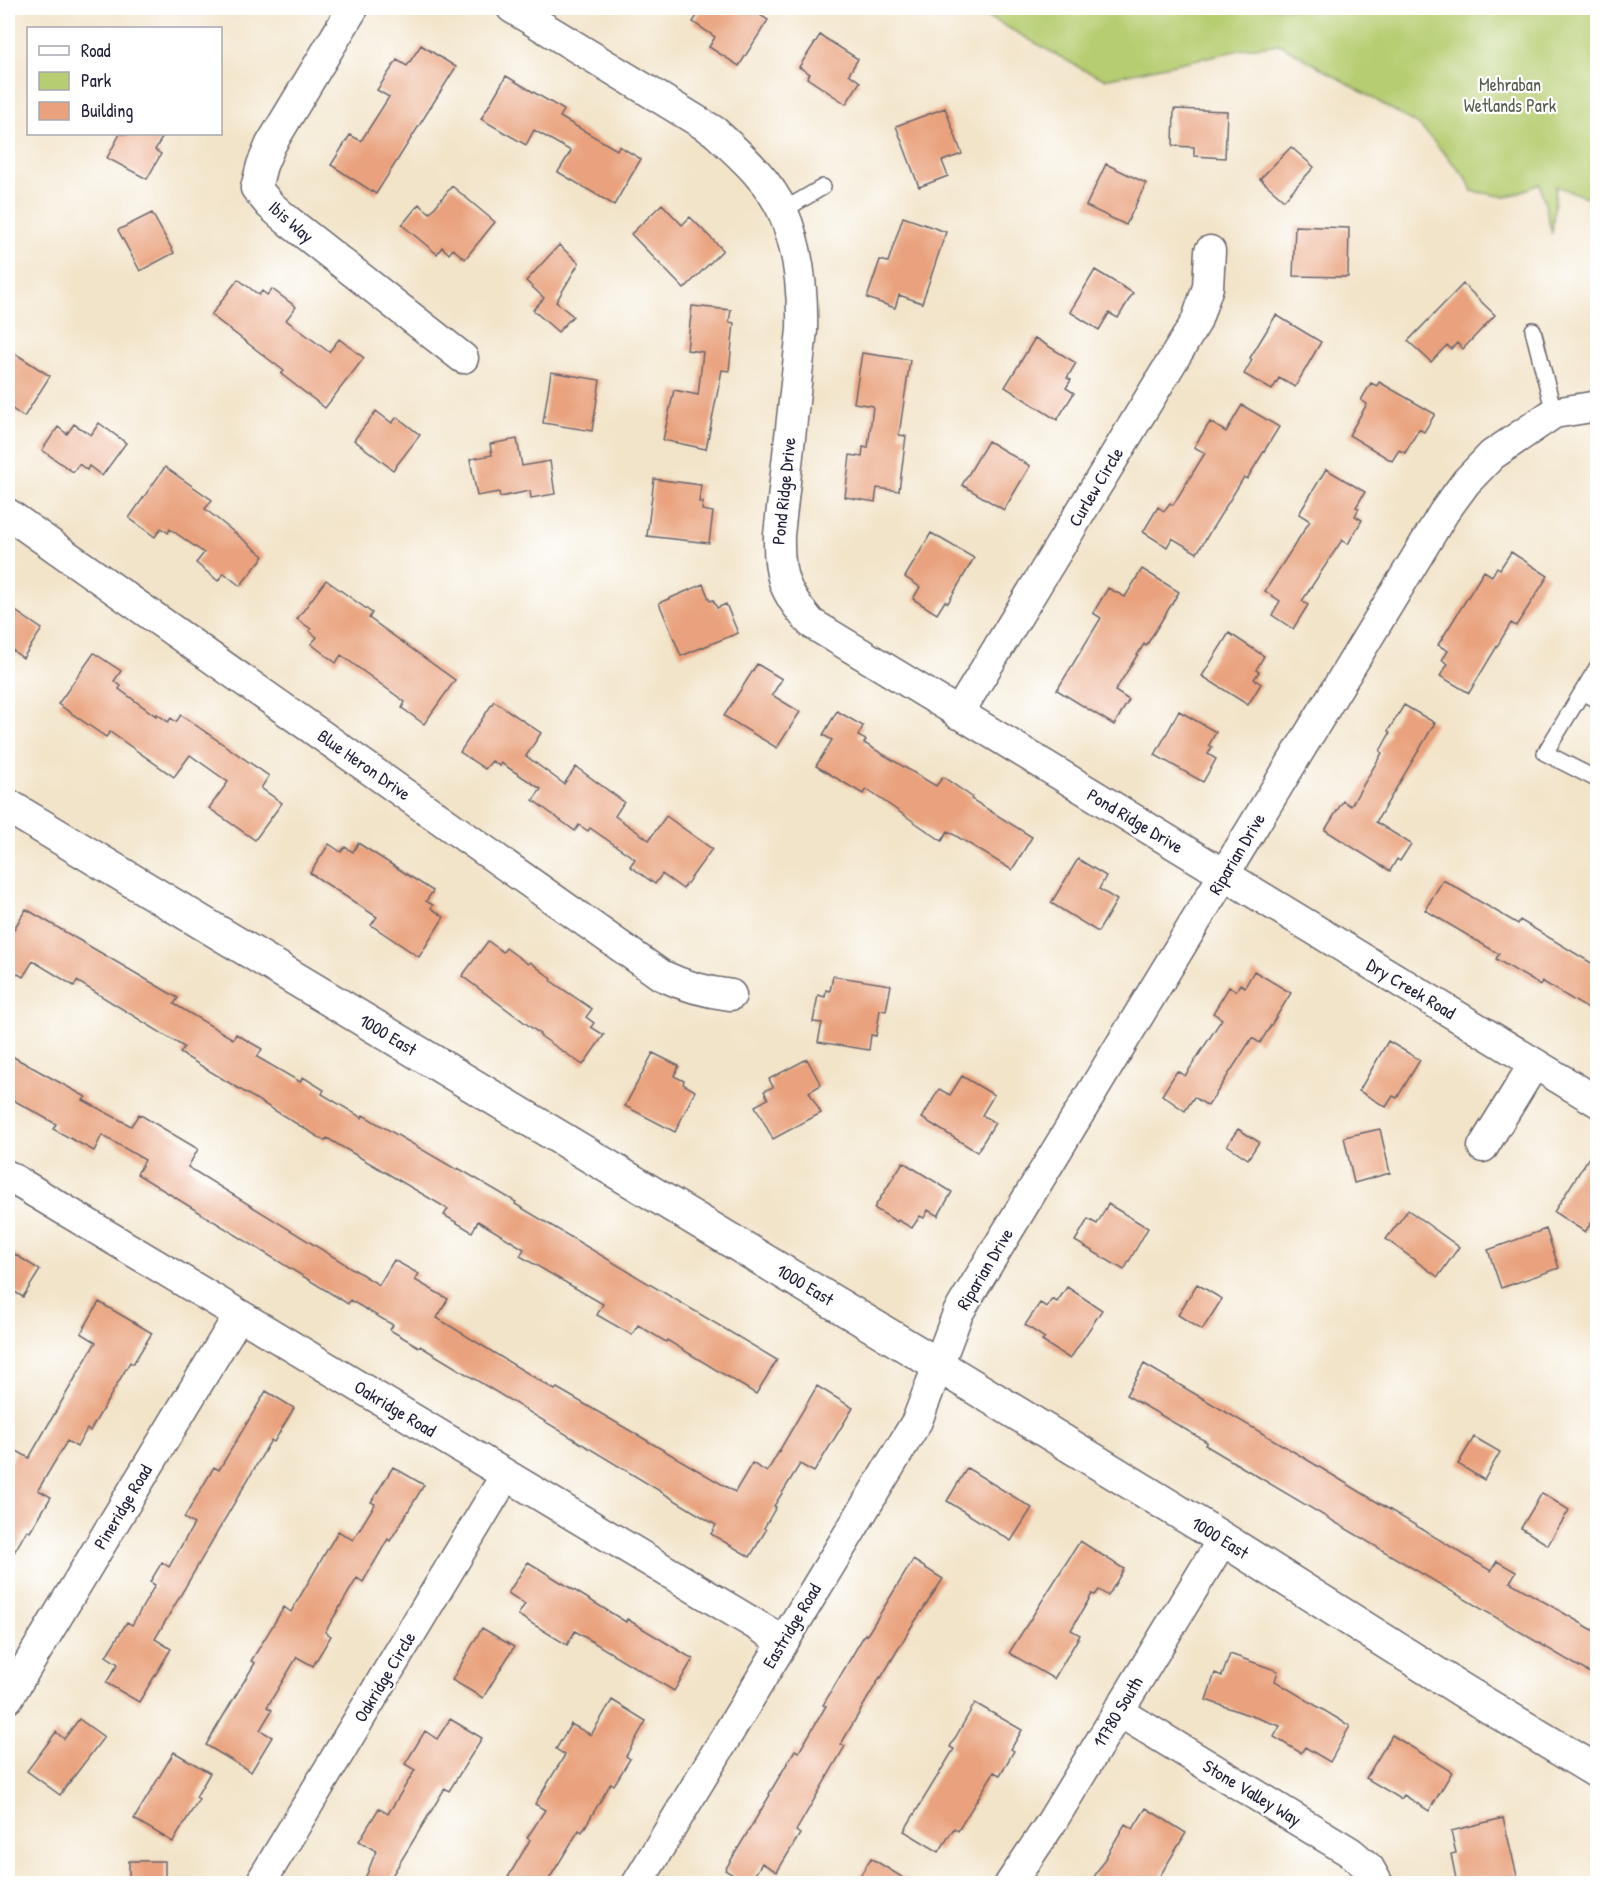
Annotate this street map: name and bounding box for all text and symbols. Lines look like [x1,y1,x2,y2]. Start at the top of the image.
legend [27,27,222,135]
text: Road [81,38,111,63]
text: Park [81,68,112,93]
park label: Mehraban Wetlands Park [1464,72,1557,118]
text: Building [81,98,133,123]
street label: Ibis Way [263,195,320,249]
street label: Pond Ridge Drive [765,436,802,546]
street label: Curlew Circle [1062,443,1129,531]
street label: Blue Heron Drive [313,723,416,806]
street label: Pond Ridge Drive [1083,782,1188,859]
street label: Riparian Drive [1202,808,1271,899]
street label: Dry Creek Road [1362,952,1460,1025]
street label: 1000 East [355,1008,422,1062]
street label: Riparian Drive [950,1223,1019,1314]
street label: 1000 East [772,1258,839,1312]
street label: Oakridge Road [350,1374,441,1443]
street label: Pineridge Road [87,1460,158,1554]
street label: 1000 East [1187,1510,1254,1565]
street label: Eastridge Road [756,1579,827,1673]
street label: Oakridge Circle [348,1627,421,1727]
street label: 11780 South [1087,1671,1149,1752]
street label: Stone Valley Way [1198,1753,1306,1832]

